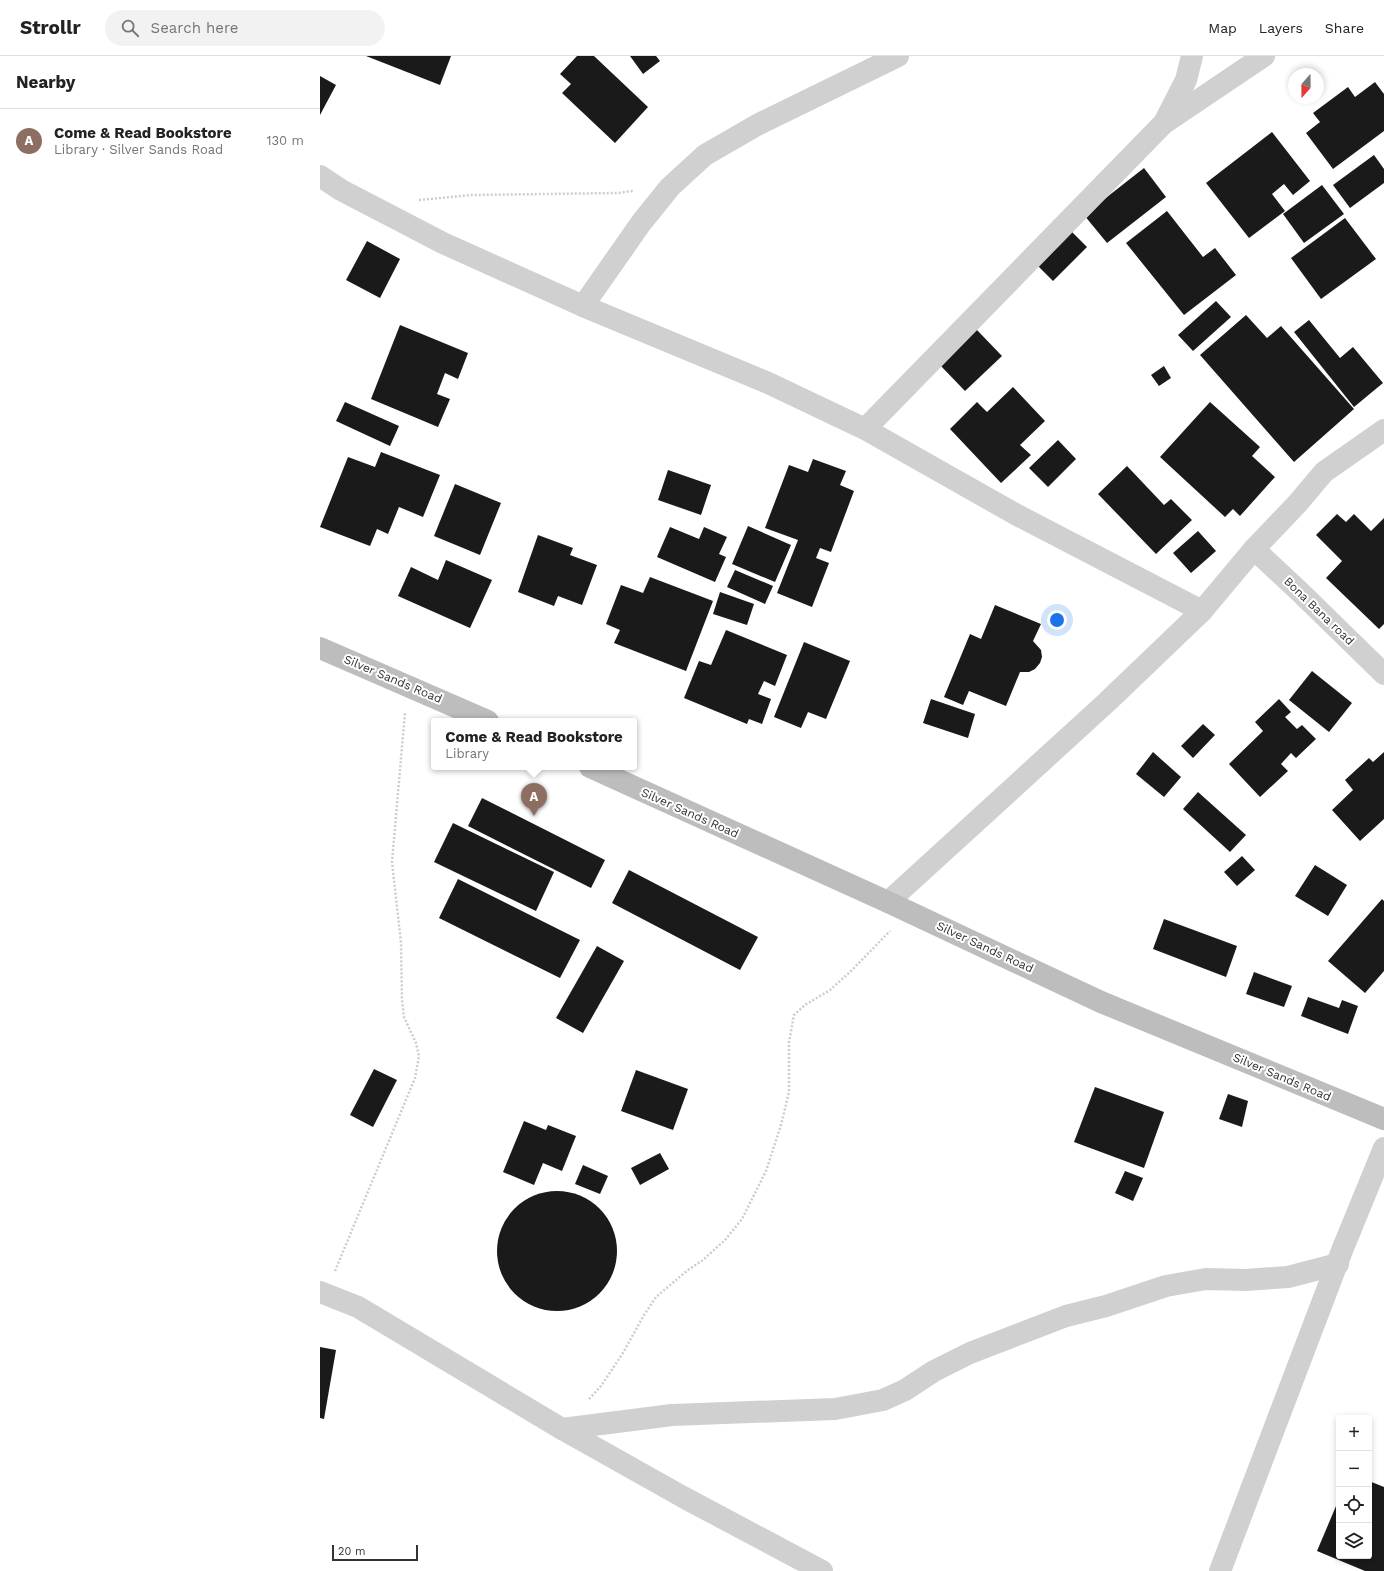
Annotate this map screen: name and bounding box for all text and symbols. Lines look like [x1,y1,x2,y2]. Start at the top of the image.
search box [105,10,385,46]
text: Strollr [20,16,81,39]
icon: search [119,17,141,39]
text: Search here [151,19,239,37]
text: Map [1208,20,1237,36]
text: Layers [1259,20,1303,36]
text: Share [1325,20,1364,36]
north arrow [1288,68,1324,104]
text: Nearby [16,72,75,92]
text: Come & Read Bookstore [54,124,232,142]
text: A [25,133,33,148]
text: 130 m [266,133,304,148]
text: Library · Silver Sands Road [54,142,223,157]
street label: Bona Bana road [1281,574,1357,648]
your location [1047,610,1067,630]
street label: Silver Sands Road [342,652,444,706]
popup [431,718,637,770]
text: Come & Read Bookstore [445,728,623,746]
text: Library [445,746,489,761]
pin: A [521,783,547,816]
street label: Silver Sands Road [639,785,741,841]
street label: Silver Sands Road [934,918,1036,976]
street label: Silver Sands Road [1231,1050,1333,1104]
map controls [1336,1415,1372,1559]
button: + [1336,1415,1372,1451]
button: − [1336,1451,1372,1487]
button: locate [1336,1487,1372,1523]
button: layers [1336,1523,1372,1559]
scale bar [332,1543,418,1562]
text: 20 m [338,1545,366,1558]

